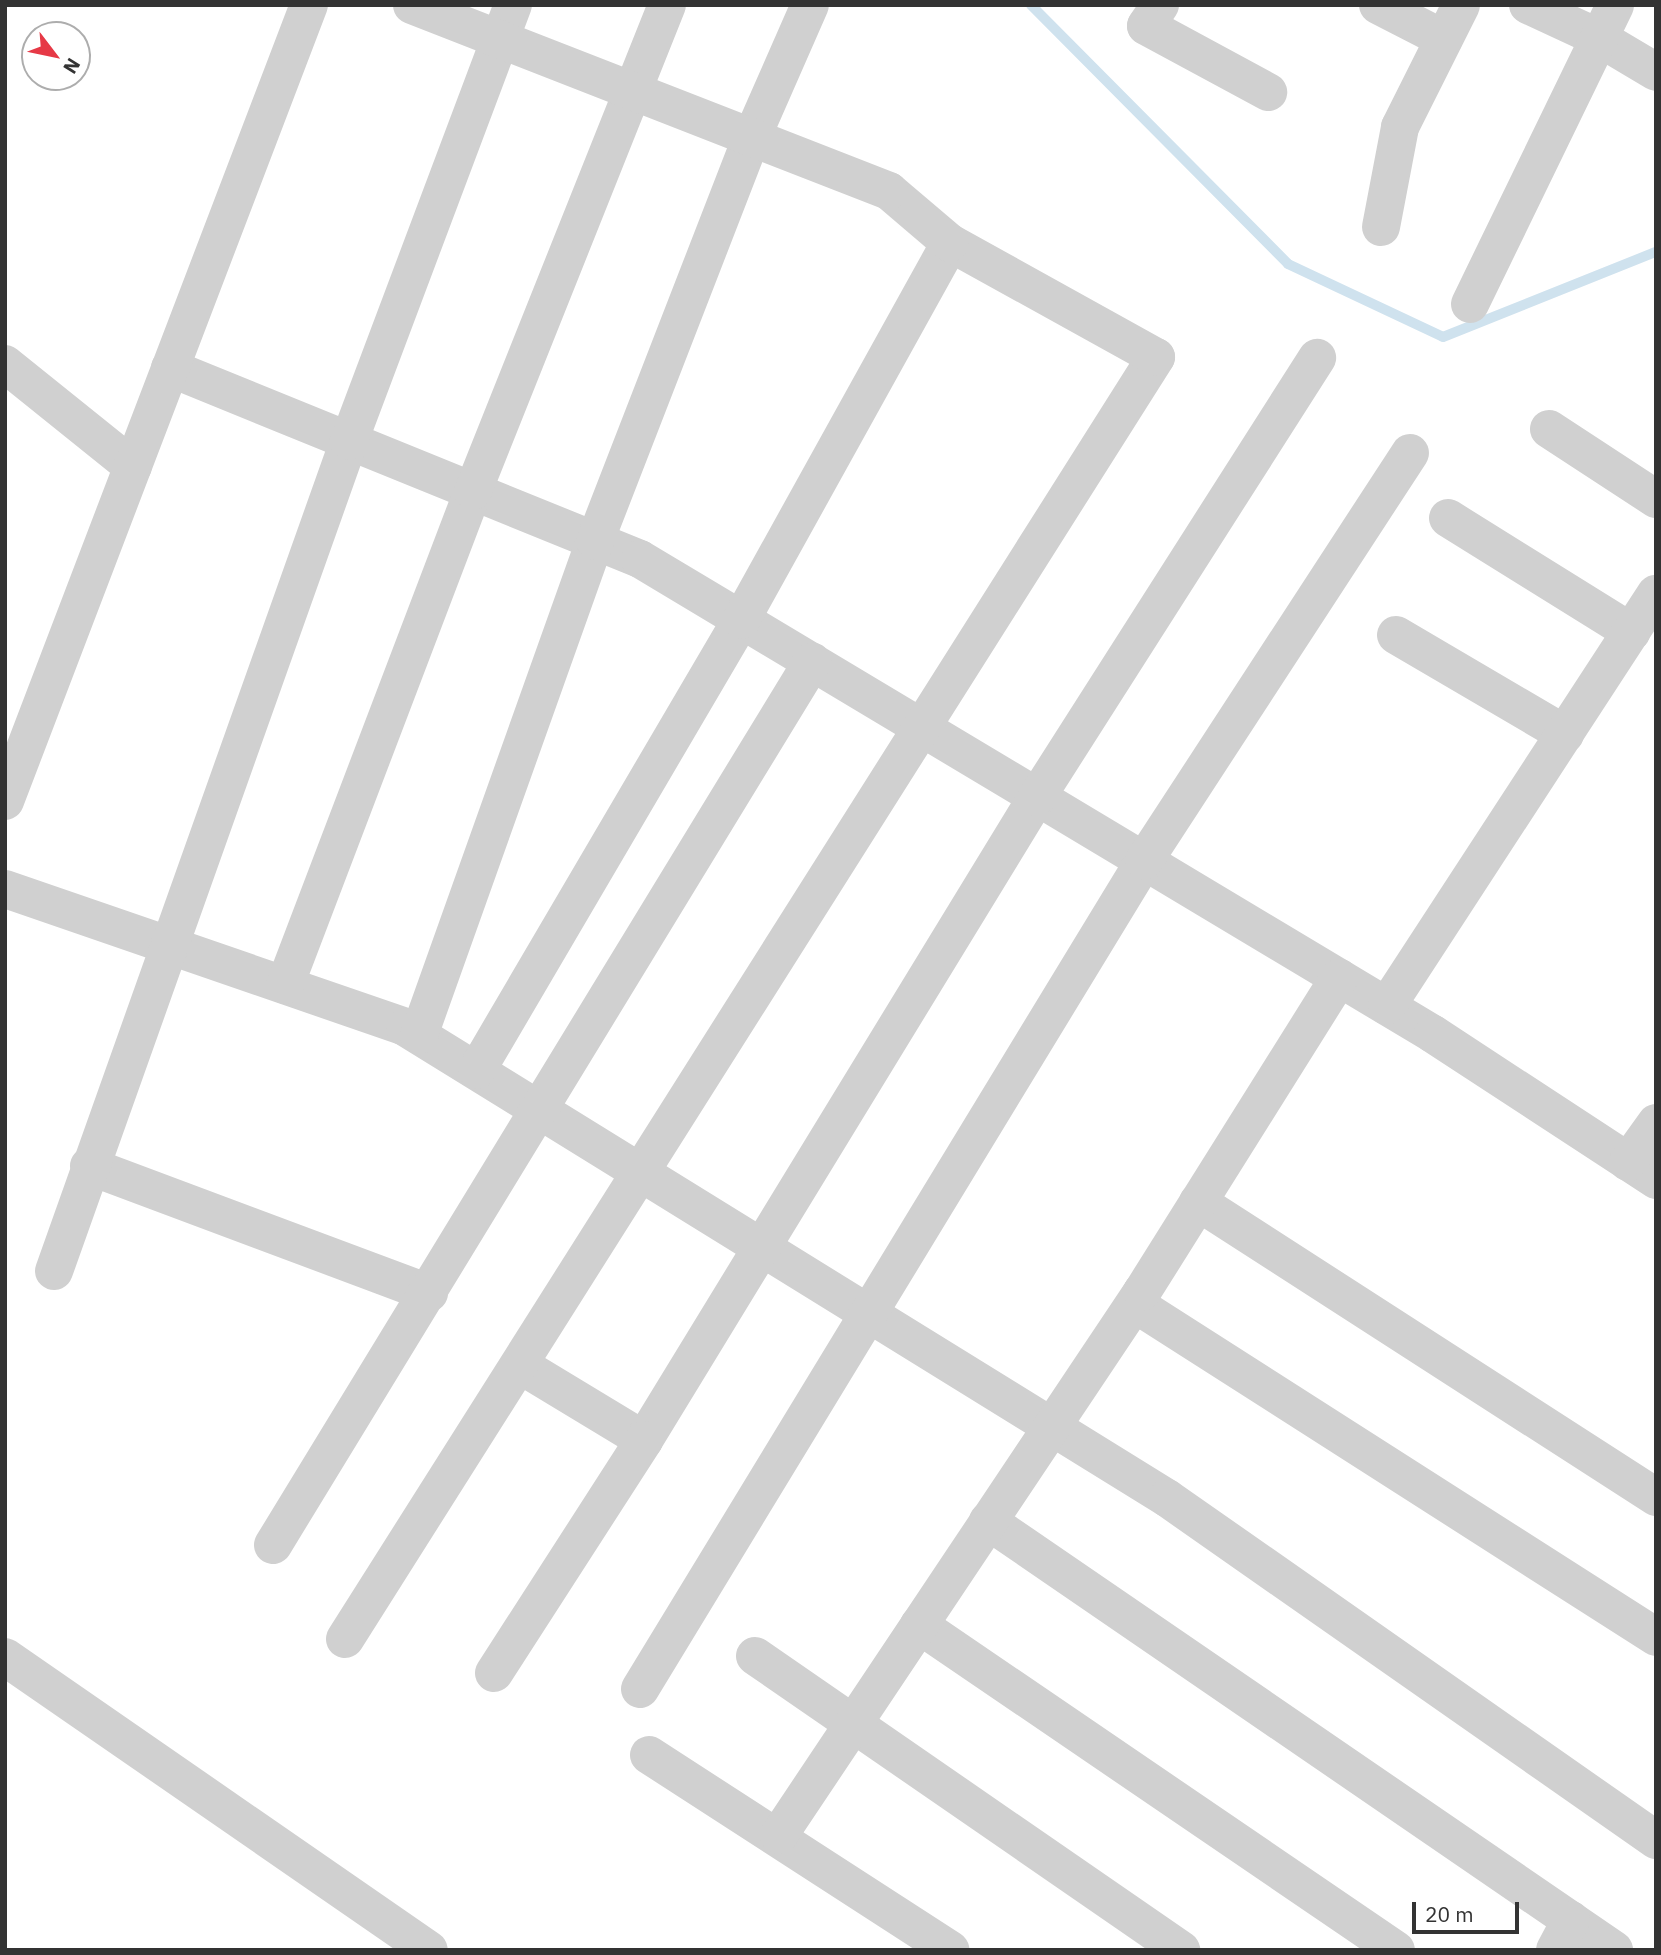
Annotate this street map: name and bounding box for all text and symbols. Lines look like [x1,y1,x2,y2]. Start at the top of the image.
north arrow [21,21,91,91]
text: N [58,54,86,78]
scale bar [1416,1888,1523,1932]
text: 20 m [1425,1900,1474,1928]

